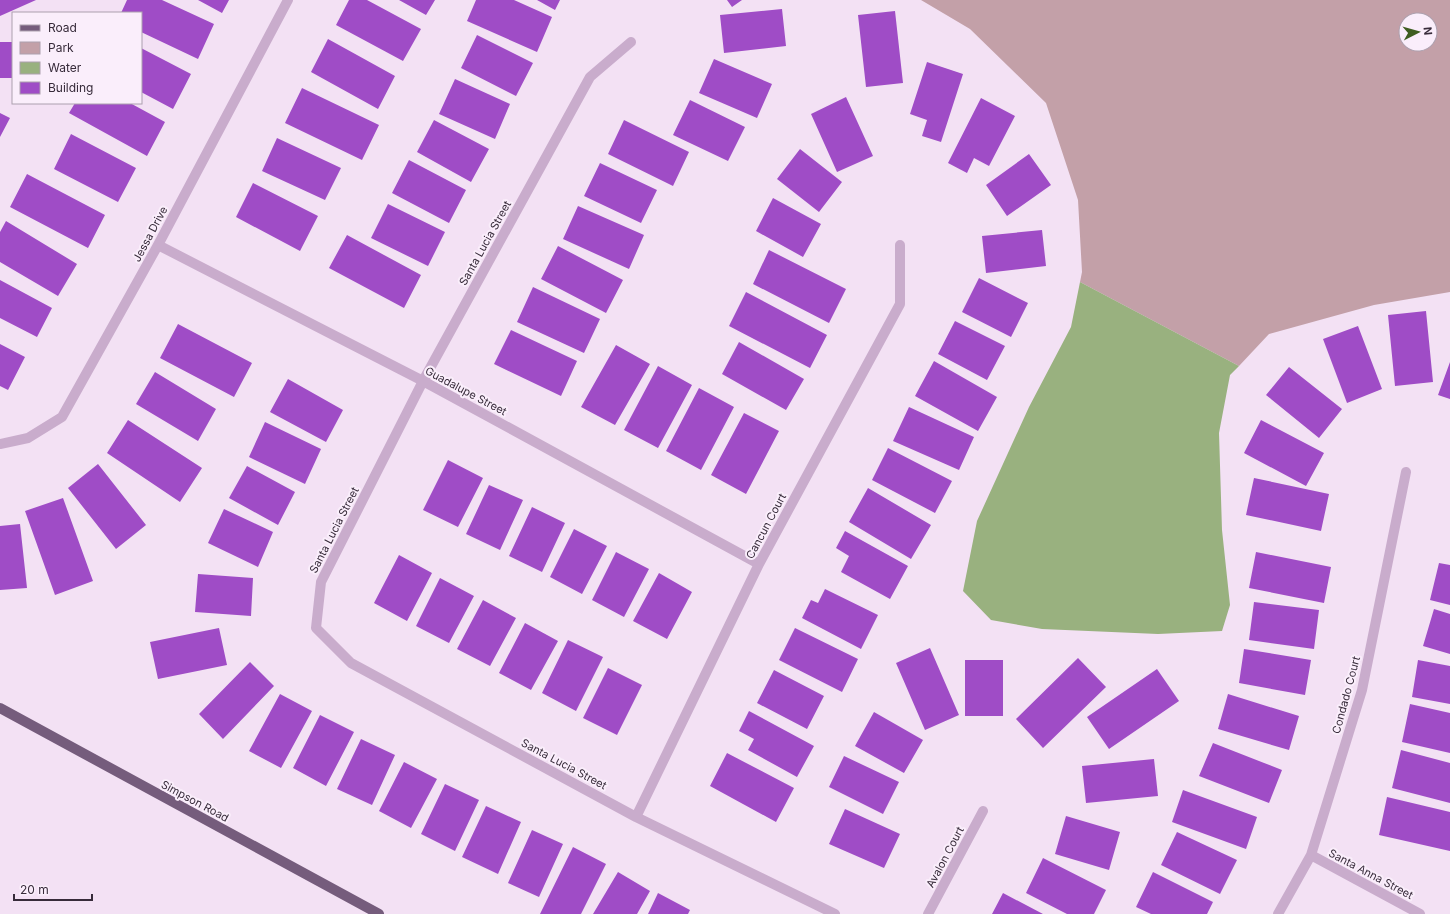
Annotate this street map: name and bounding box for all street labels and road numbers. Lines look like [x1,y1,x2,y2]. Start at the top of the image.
street label: Santa Lucia Street [456,198,514,288]
street label: Jessa Drive [130,204,170,264]
street label: Guadalupe Street [423,364,509,419]
street label: Santa Lucia Street [306,484,362,575]
street label: Cancun Court [743,491,789,561]
street label: Condado Court [1329,654,1363,735]
street label: Santa Lucia Street [519,736,609,793]
street label: Simpson Road [159,777,231,825]
street label: Avalon Court [923,824,967,890]
street label: Santa Anna Street [1326,846,1416,902]

